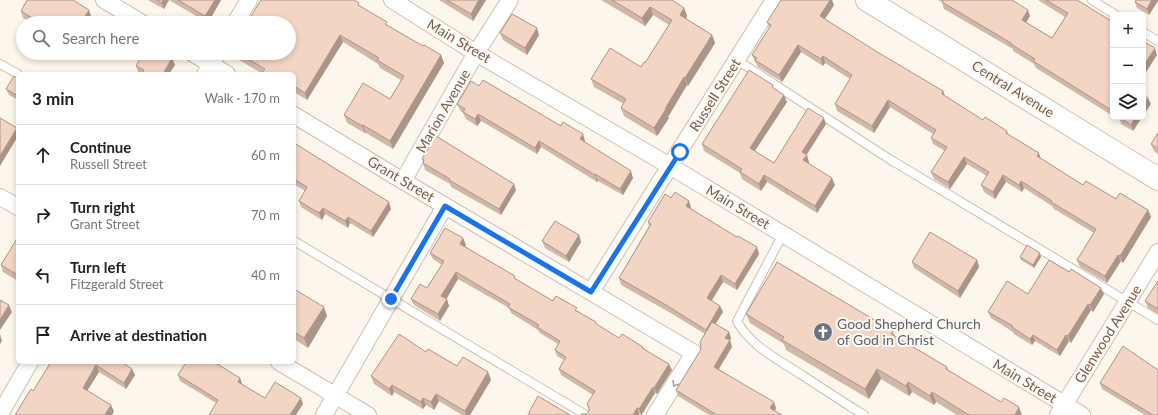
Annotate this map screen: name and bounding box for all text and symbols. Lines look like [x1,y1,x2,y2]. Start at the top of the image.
map controls [1110,12,1146,120]
button: + [1110,12,1146,48]
street label: Main Street [424,15,494,66]
search box [16,16,296,60]
icon: search [30,27,52,49]
text: Search here [62,29,139,47]
button: − [1110,48,1146,84]
street label: Russell Street [685,55,744,134]
street label: Central Avenue [969,56,1058,121]
street label: Marion Avenue [412,66,473,155]
button: layers [1110,84,1146,120]
text: 3 min [32,88,74,109]
text: Walk · 170 m [204,90,280,106]
text: Continue [70,138,131,156]
route start [671,143,689,161]
icon: ahead [32,144,54,166]
text: 60 m [251,147,280,163]
street label: Grant Street [365,152,438,205]
text: Russell Street [70,156,147,172]
street label: Main Street [703,181,773,232]
text: Turn right [70,198,135,216]
icon: right [32,204,54,226]
text: 70 m [251,207,280,223]
text: Grant Street [70,216,140,232]
text: Turn left [70,258,126,276]
icon: left [32,264,54,286]
text: 40 m [251,267,280,283]
text: Fitzgerald Street [70,276,164,292]
street label: Glenwood Avenue [1071,281,1145,386]
route end [382,290,400,308]
place label: Good Shepherd Church of God in Christ [837,315,981,348]
church icon: Good Shepherd Church of God in Christ [812,321,834,343]
icon: arrive [32,324,54,346]
text: Arrive at destination [70,326,207,344]
street label: Main Street [990,355,1060,406]
one-way arrow [672,380,679,387]

